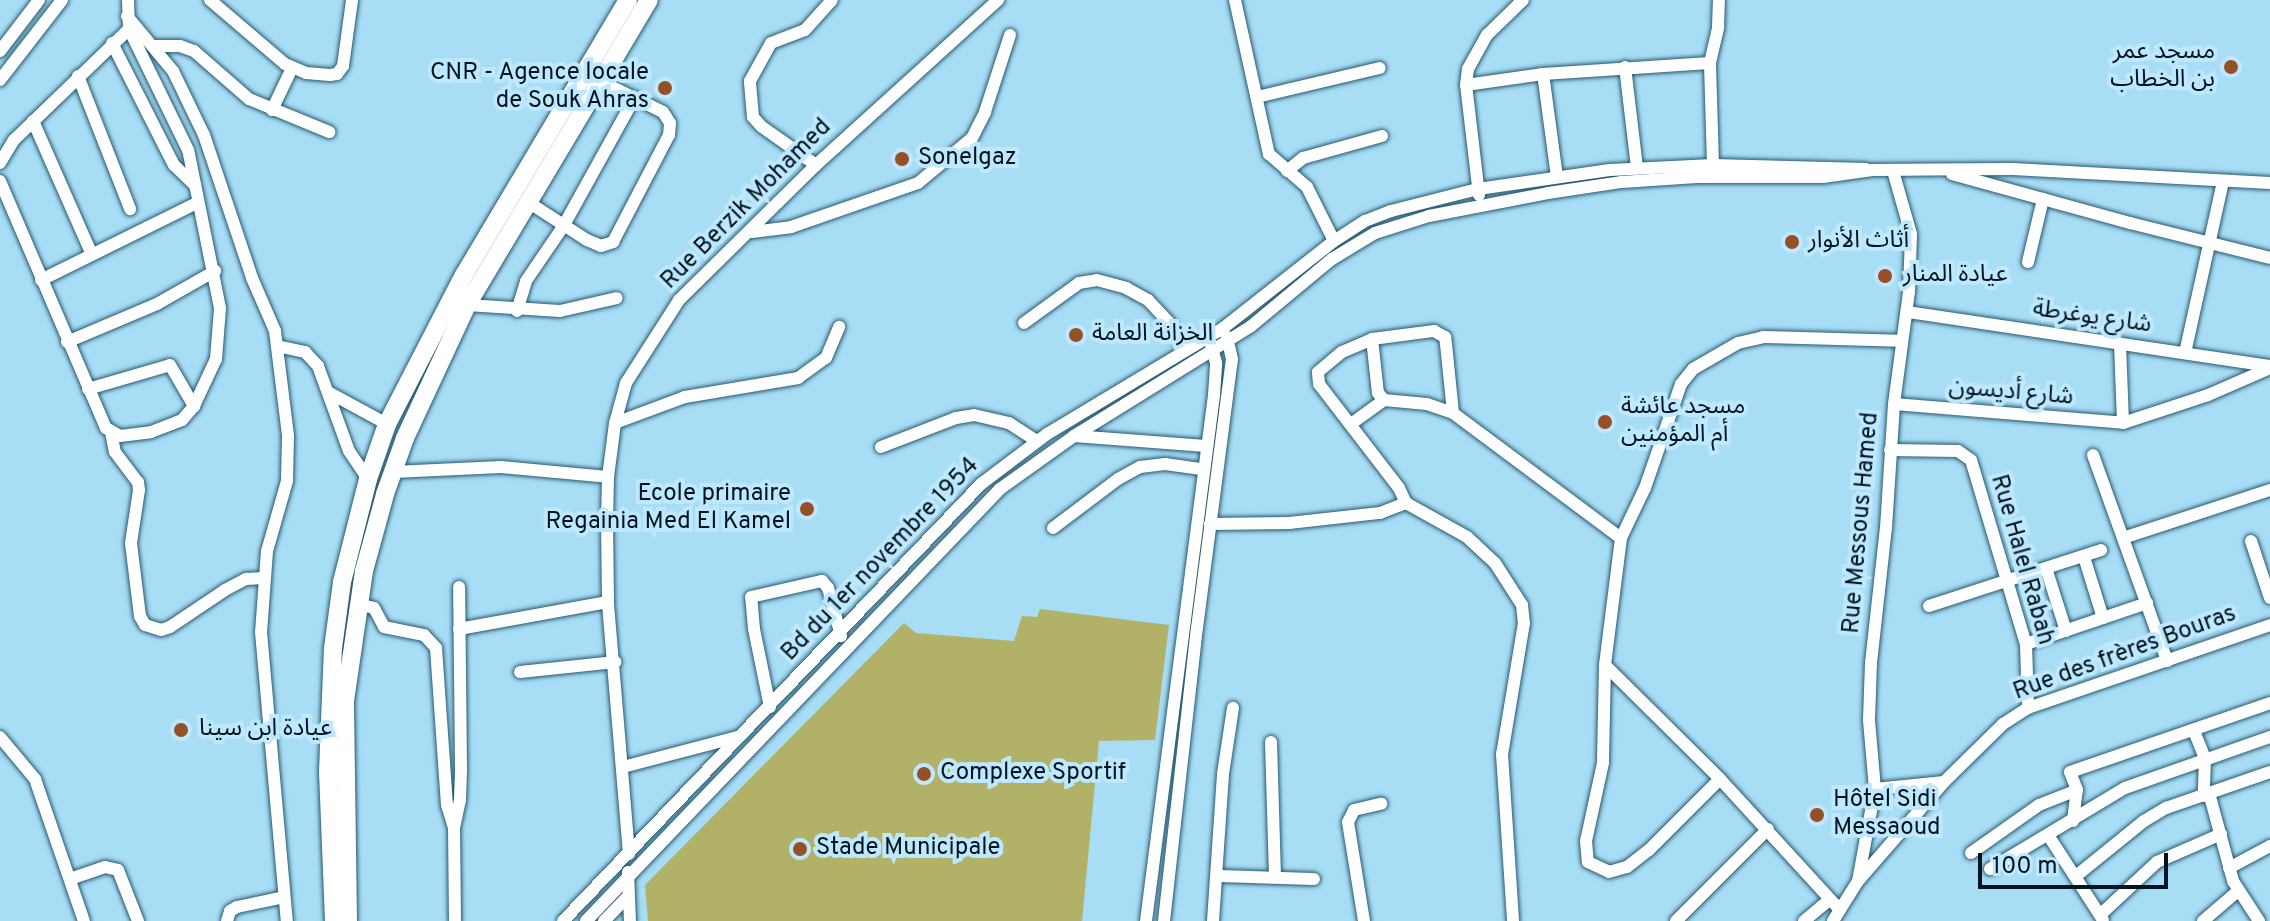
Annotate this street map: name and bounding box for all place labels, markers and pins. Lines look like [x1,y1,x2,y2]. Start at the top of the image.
place label: مسجد عمر بن الخطاب [2110,39,2215,95]
marker: مسجد عمر بن الخطاب [2222,58,2240,76]
place label: CNR - Agence locale de Souk Ahras [429,60,649,116]
marker: CNR - Agence locale de Souk Ahras [656,79,674,97]
place label: Sonelgaz [918,145,1017,173]
marker: Sonelgaz [893,150,911,168]
place label: أثاث الأنوار [1808,228,1909,256]
marker: أثاث الأنوار [1783,233,1801,251]
place label: عيادة المنار [1903,262,2008,290]
marker: عيادة المنار [1874,265,1896,287]
place label: الخزانة العامة [1092,321,1213,349]
marker: الخزانة العامة [1067,326,1085,344]
place label: مسجد عائشة أم المؤمنين [1621,394,1745,450]
marker: مسجد عائشة أم المؤمنين [1596,413,1614,431]
place label: Ecole primaire Regainia Med El Kamel [546,481,791,537]
marker: Ecole primaire Regainia Med El Kamel [798,500,816,518]
place label: عيادة ابن سينا [199,716,332,744]
marker: عيادة ابن سينا [170,719,192,741]
place label: Complexe Sportif [940,760,1126,788]
marker: Complexe Sportif [915,765,933,783]
place label: Hôtel Sidi Messaoud [1833,787,1941,843]
marker: Hôtel Sidi Messaoud [1808,806,1826,824]
place label: Stade Municipale [816,835,1000,863]
marker: Stade Municipale [791,840,809,858]

